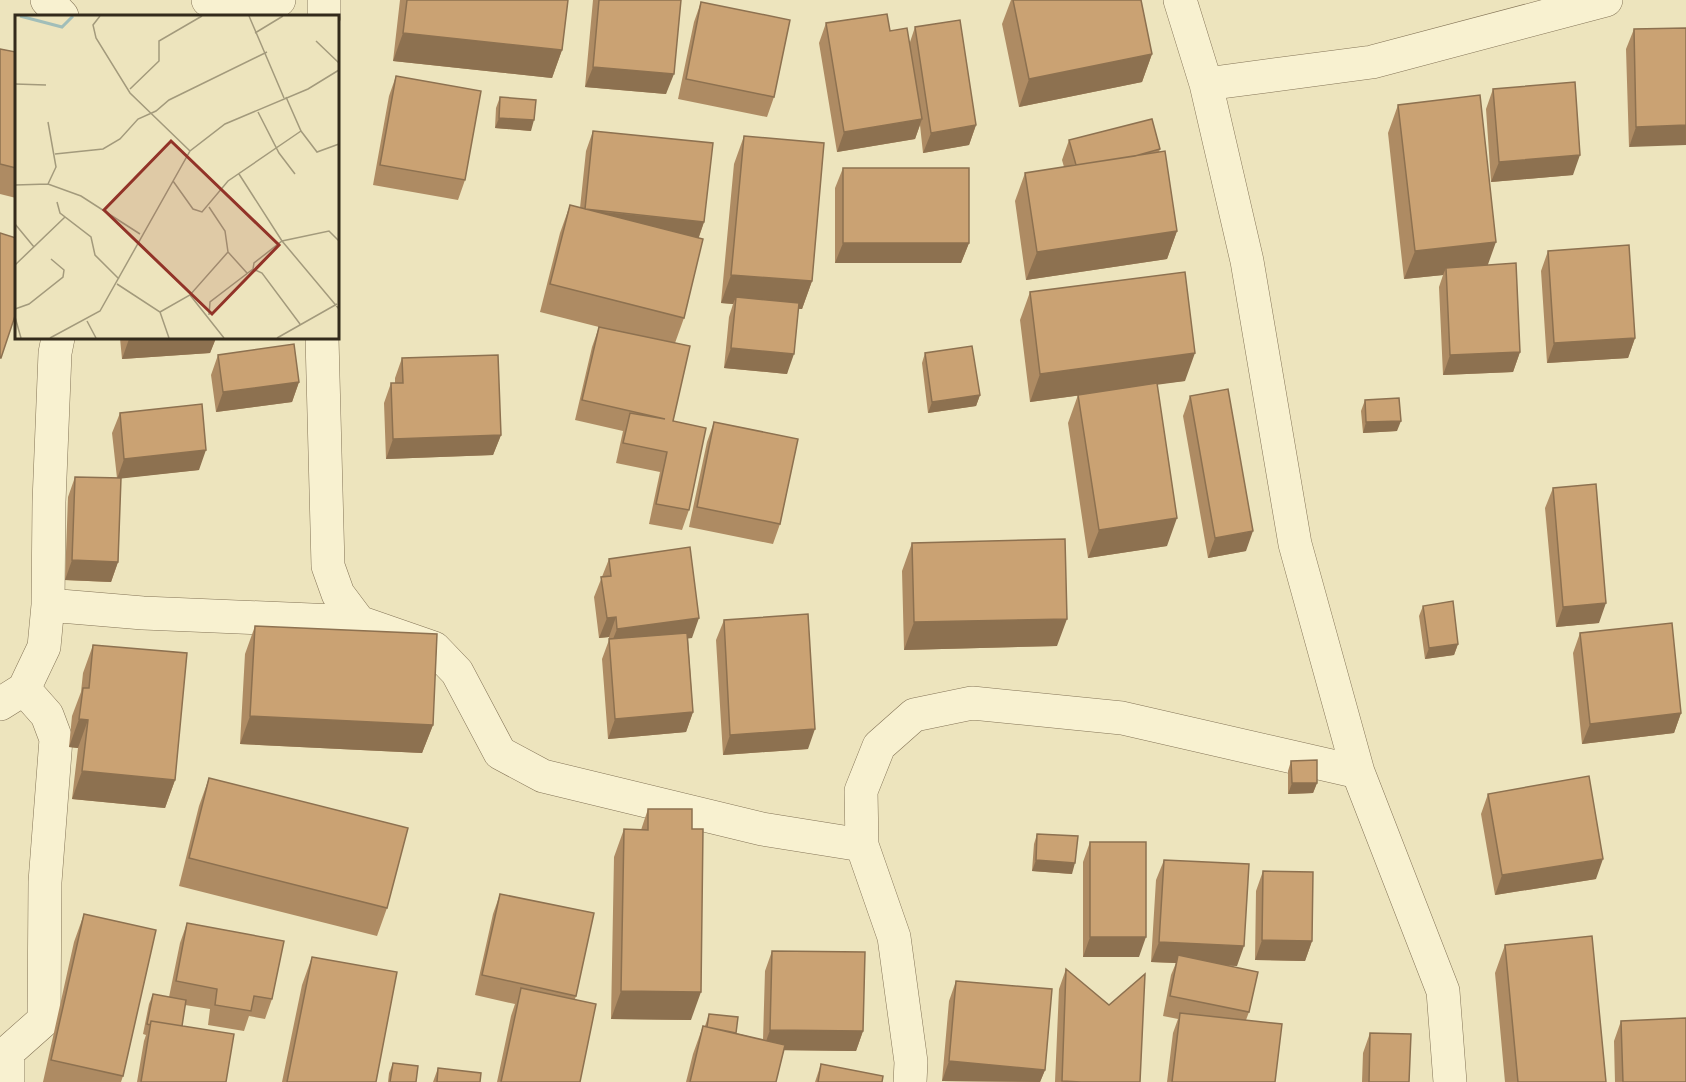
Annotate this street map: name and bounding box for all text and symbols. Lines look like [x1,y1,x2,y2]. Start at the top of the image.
inset map [15,15,339,339]

